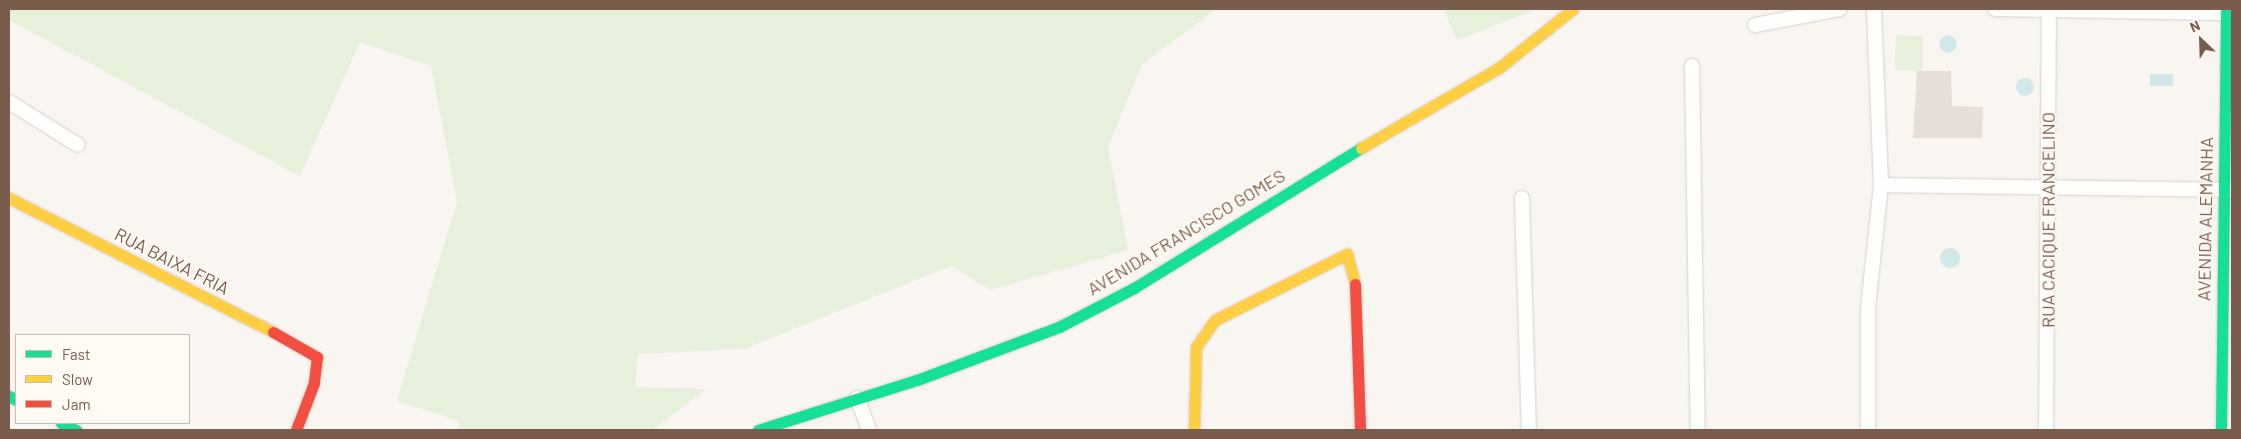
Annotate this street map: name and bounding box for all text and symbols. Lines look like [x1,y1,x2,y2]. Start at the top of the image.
north arrow [2176,15,2226,65]
text: N [2187,16,2202,35]
street label: RUA CACIQUE FRANCELINO [2037,112,2059,328]
street label: AVENIDA ALEMANHA [2193,137,2217,301]
street label: AVENIDA FRANCISCO GOMES [1083,164,1289,300]
street label: RUA BAIXA FRIA [111,223,233,299]
legend [15,334,190,424]
text: Fast [62,345,90,363]
text: Slow [62,370,93,388]
text: Jam [62,395,91,413]

